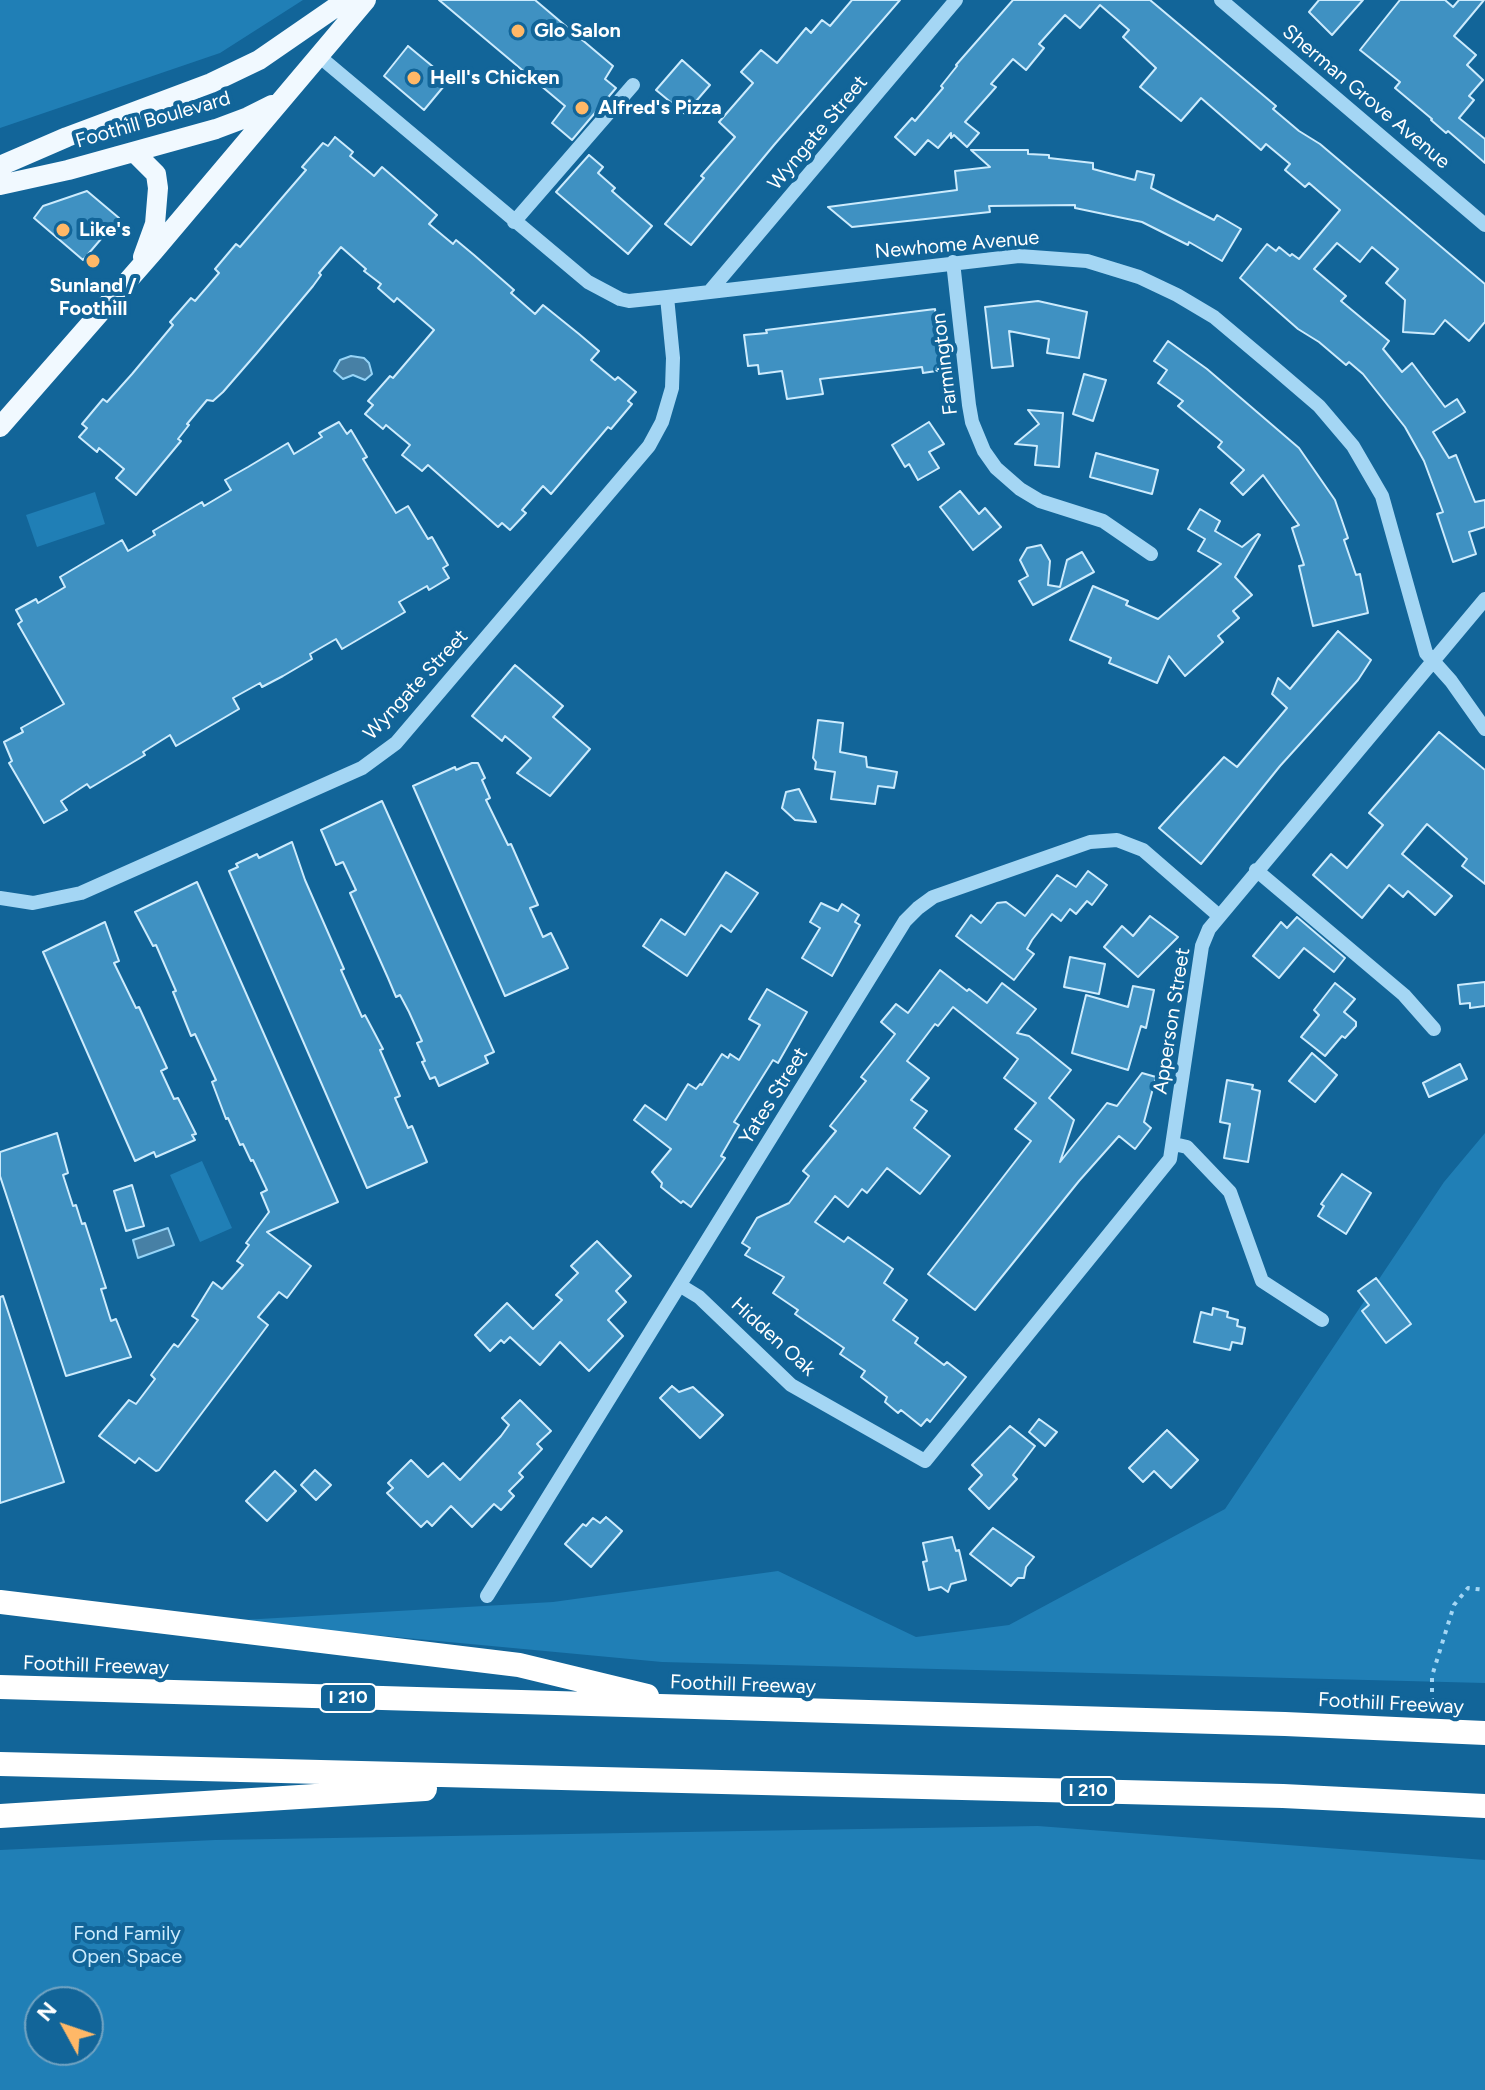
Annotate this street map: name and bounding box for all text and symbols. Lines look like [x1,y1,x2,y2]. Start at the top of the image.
place label: Glo Salon [534,19,621,43]
street label: Sherman Grove Avenue [1277,20,1455,174]
marker: Glo Salon [509,22,527,40]
place label: Hell's Chicken [430,66,560,90]
marker: Hell's Chicken [405,69,423,87]
street label: Wyngate Street [763,71,873,195]
street label: Foothill Boulevard [73,86,233,154]
place label: Alfred's Pizza [598,96,722,120]
marker: Alfred's Pizza [573,99,591,117]
place label: Like's [79,218,131,242]
marker: Like's [54,221,72,239]
street label: Newhome Avenue [874,226,1040,264]
marker: Sunland / Foothill [84,252,102,270]
place label: Sunland / Foothill [49,274,137,321]
street label: Farmington [927,312,963,416]
street label: Wyngate Street [359,625,473,745]
street label: Apperson Street [1149,946,1195,1096]
street label: Yates Street [735,1043,813,1149]
street label: Hidden Oak [726,1293,820,1381]
street label: Foothill Freeway [23,1651,169,1681]
street label: Foothill Freeway [670,1670,816,1700]
road number: I 210 [320,1684,376,1712]
street label: Foothill Freeway [1317,1688,1465,1720]
road number: I 210 [1060,1777,1116,1805]
park label: Fond Family Open Space [72,1922,182,1969]
north arrow [24,1986,104,2066]
text: N [31,1996,63,2027]

